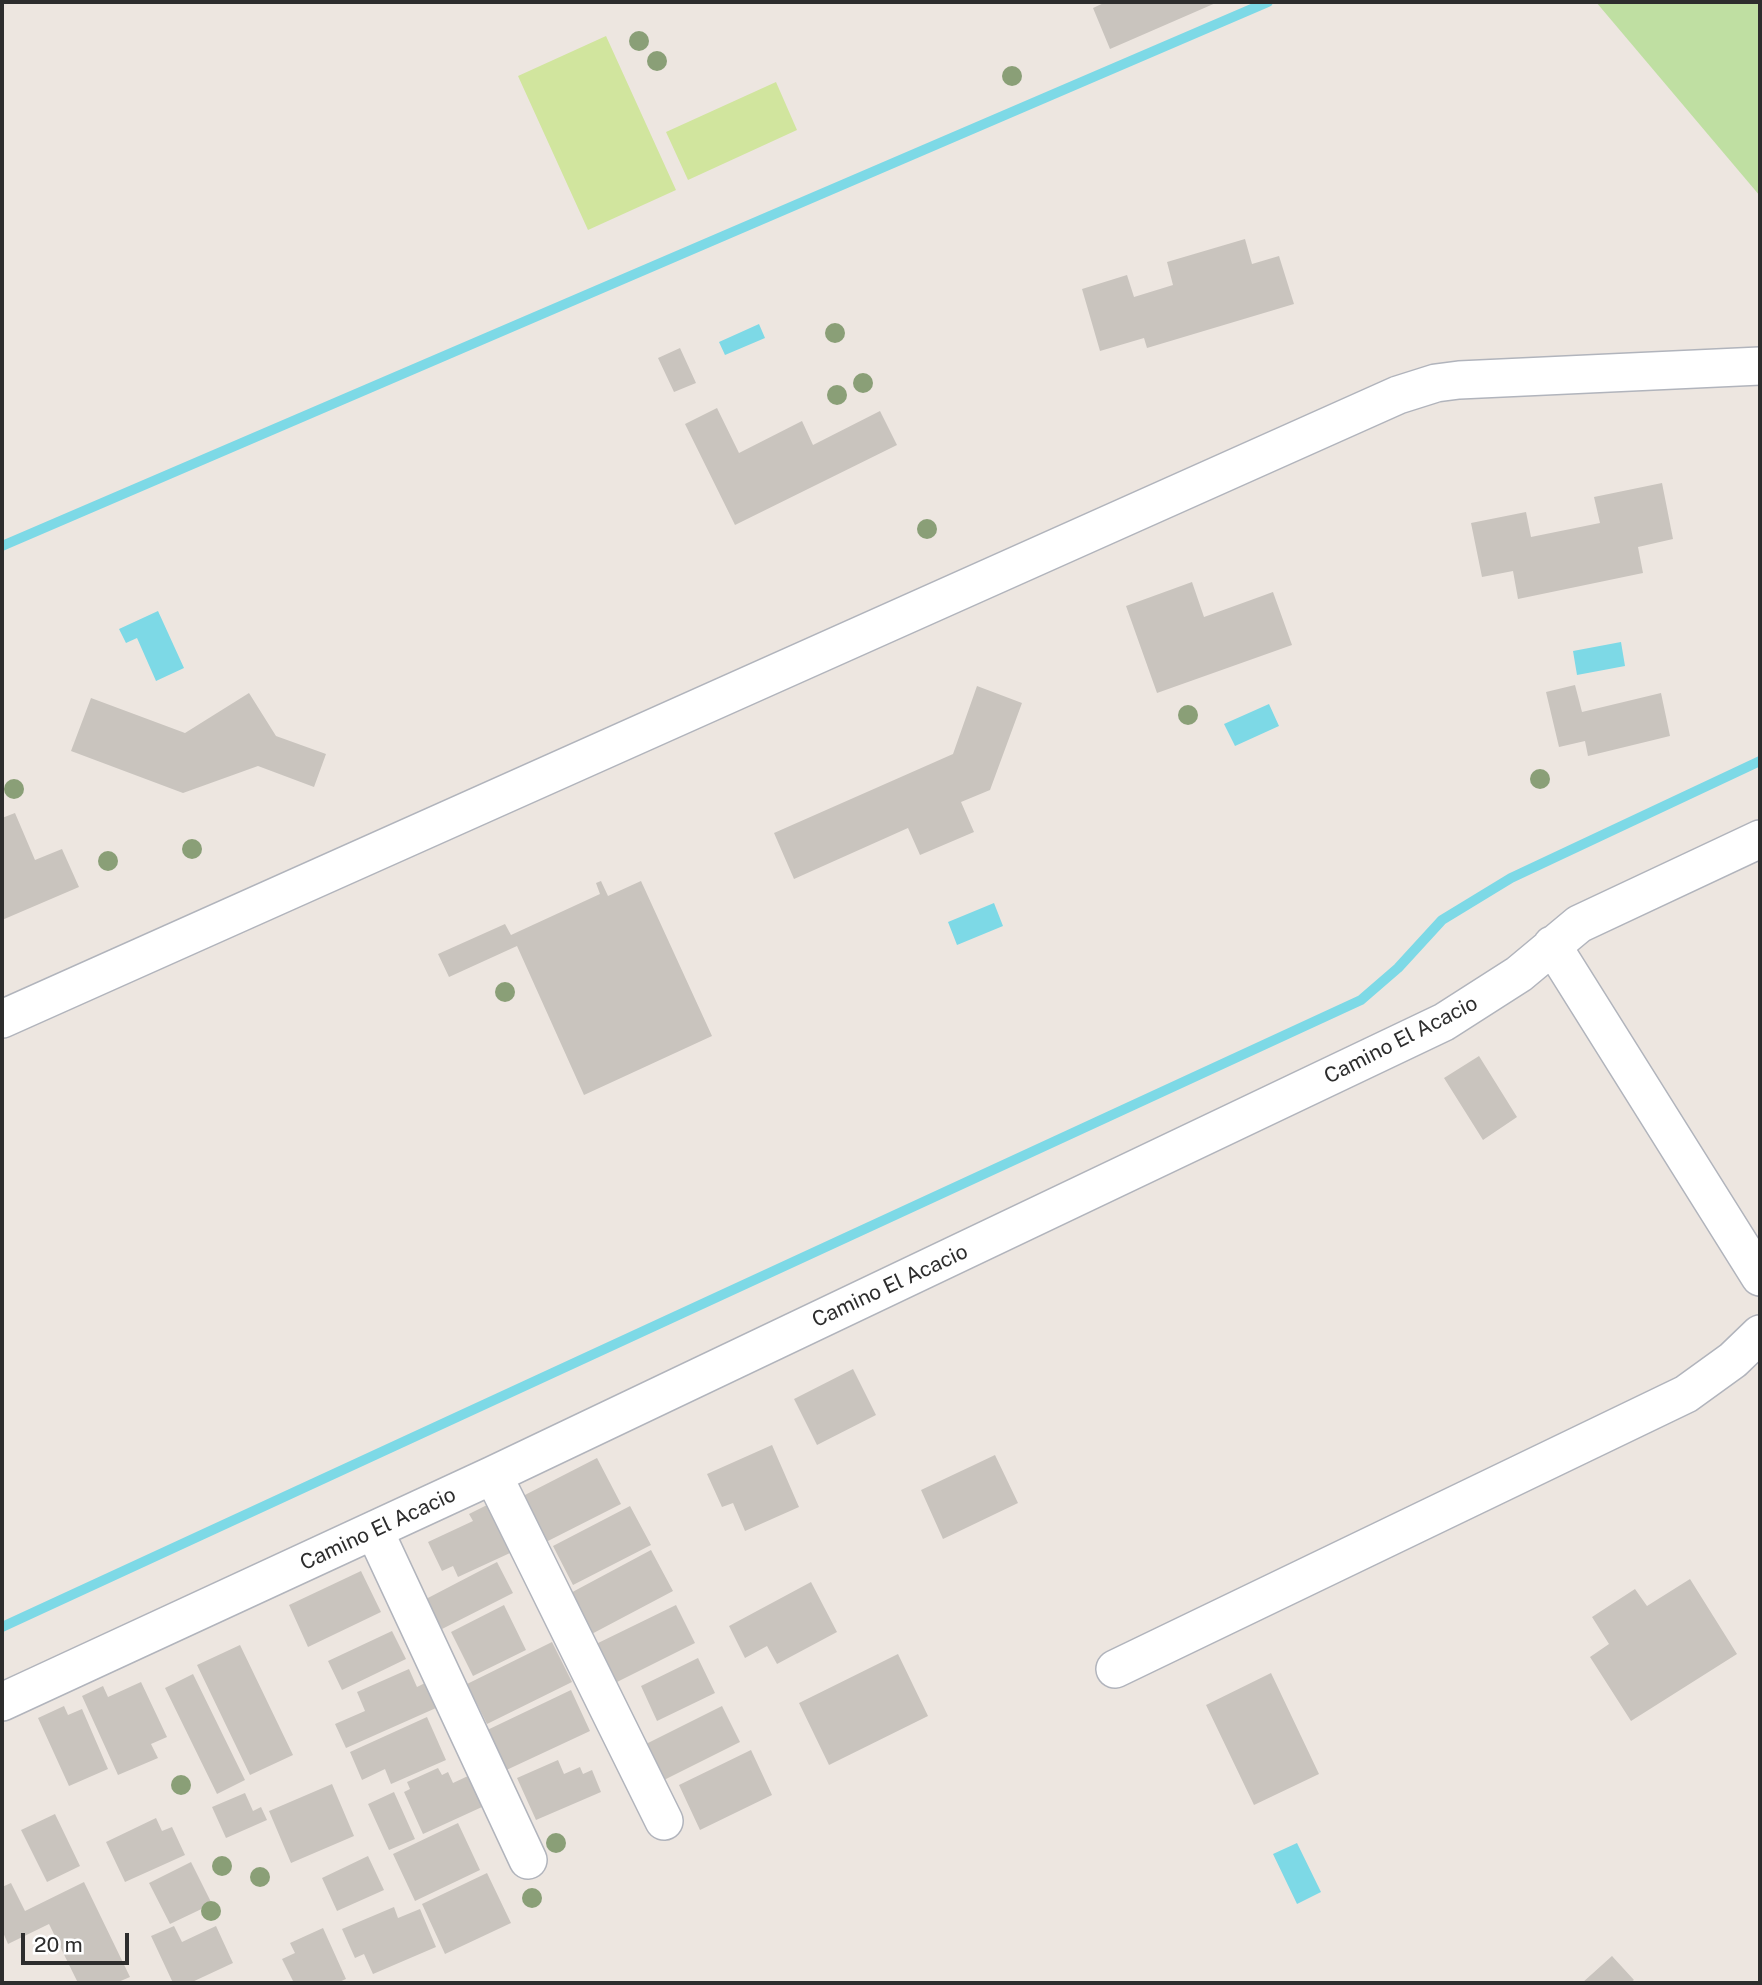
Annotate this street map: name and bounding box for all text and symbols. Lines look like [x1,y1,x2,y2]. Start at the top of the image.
street label: Camino El Acacio [1320,990,1482,1090]
street label: Camino El Acacio [808,1239,972,1333]
street label: Camino El Acacio [296,1482,460,1576]
scale bar [24,1918,133,1962]
text: 20 m [34,1932,83,1957]

